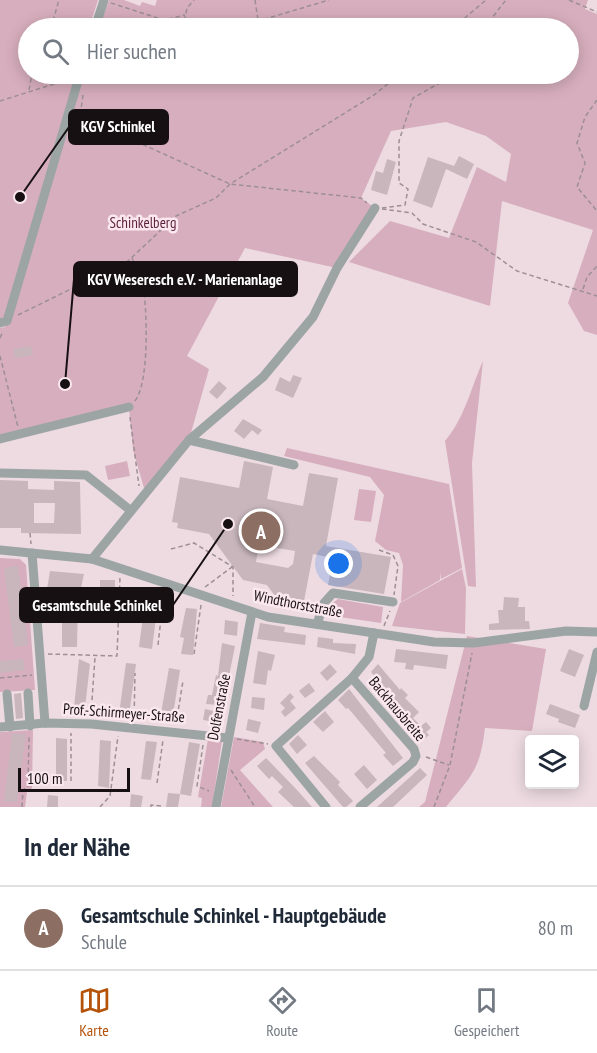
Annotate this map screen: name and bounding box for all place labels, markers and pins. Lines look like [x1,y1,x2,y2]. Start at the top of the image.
callout: KGV Schinkel [69,110,168,144]
callout: KGV Weseresch e.V. - Marienanlage [74,262,297,296]
pin: A [242,508,280,554]
callout: Gesamtschule Schinkel [20,588,173,622]

